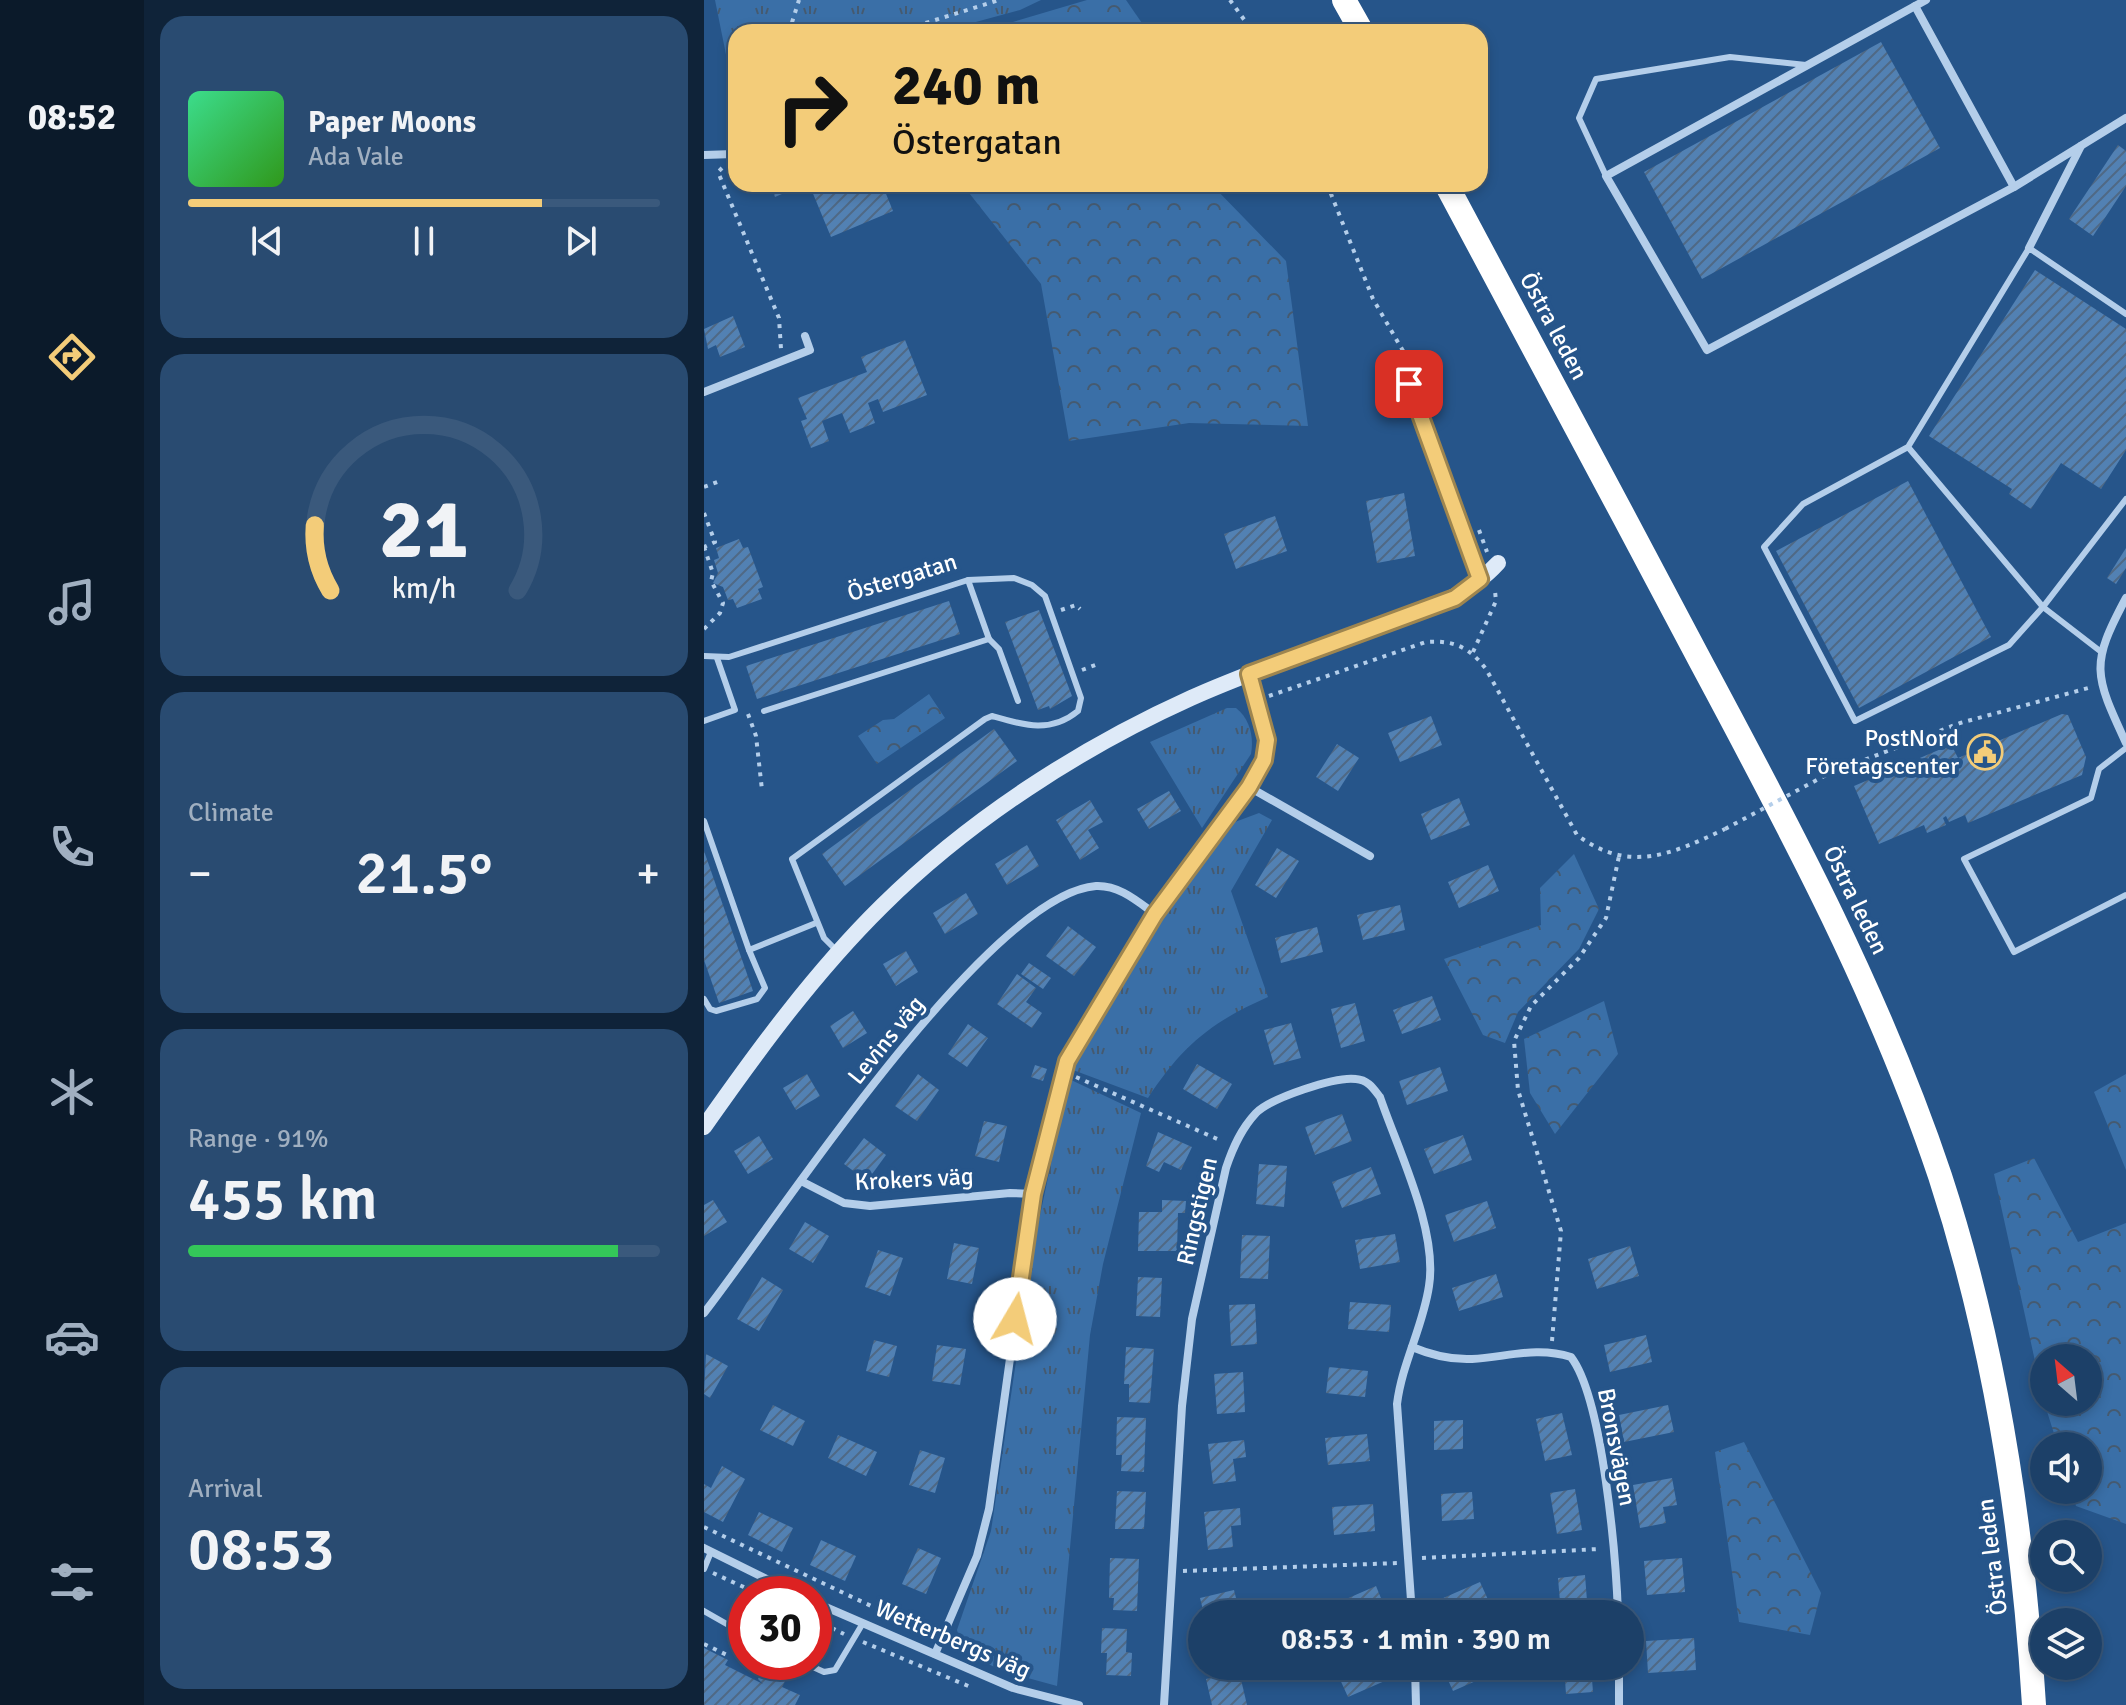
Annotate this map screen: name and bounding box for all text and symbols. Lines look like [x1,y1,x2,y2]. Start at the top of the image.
text: 240 m [892,51,1040,120]
icon: right [760,56,864,160]
text: 08:52 [28,95,116,140]
text: Paper Moons [308,104,476,141]
text: Östergatan [892,120,1062,165]
text: Ada Vale [308,141,404,173]
icon: previous [245,219,289,263]
icon: pause [402,219,446,263]
icon: next [559,219,603,263]
street label: Östra leden [1513,267,1595,385]
icon: directions [44,329,100,385]
pin [1375,350,1443,418]
icon: arrive [1387,362,1431,406]
text: 21 [379,478,469,580]
street label: Östergatan [843,546,961,608]
text: km/h [392,571,456,606]
icon: music [44,574,100,630]
place label: PostNord Företagscenter [1805,723,1959,781]
public building icon: PostNord Företagscenter [1966,733,2004,771]
text: Climate [188,797,274,829]
icon: phone [44,819,100,875]
text: 21.5° [356,837,492,911]
street label: Östra leden [1817,841,1895,959]
text: − [188,847,212,901]
text: + [636,847,660,901]
street label: Levins väg [841,990,931,1090]
icon: climate [44,1064,100,1120]
text: Range · 91% [188,1123,329,1155]
street label: Ringstigen [1170,1154,1224,1268]
street label: Krokers väg [854,1161,974,1197]
text: 455 km [188,1163,377,1237]
position arrow [973,1277,1057,1361]
icon: car [44,1309,100,1365]
north arrow [2030,1344,2102,1416]
map controls [2030,1344,2102,1680]
street label: Bronsvägen [1591,1386,1643,1508]
button: sound [2030,1432,2102,1504]
text: Arrival [188,1473,263,1505]
street label: Östra leden [1970,1497,2014,1617]
text: 08:53 [188,1513,335,1587]
button: search [2030,1520,2102,1592]
icon: filters [44,1554,100,1610]
speed limit sign: 30 [728,1576,832,1680]
street label: Wetterbergs väg [871,1593,1035,1685]
button: layers [2030,1608,2102,1680]
text: 08:53 · 1 min · 390 m [1281,1621,1551,1658]

